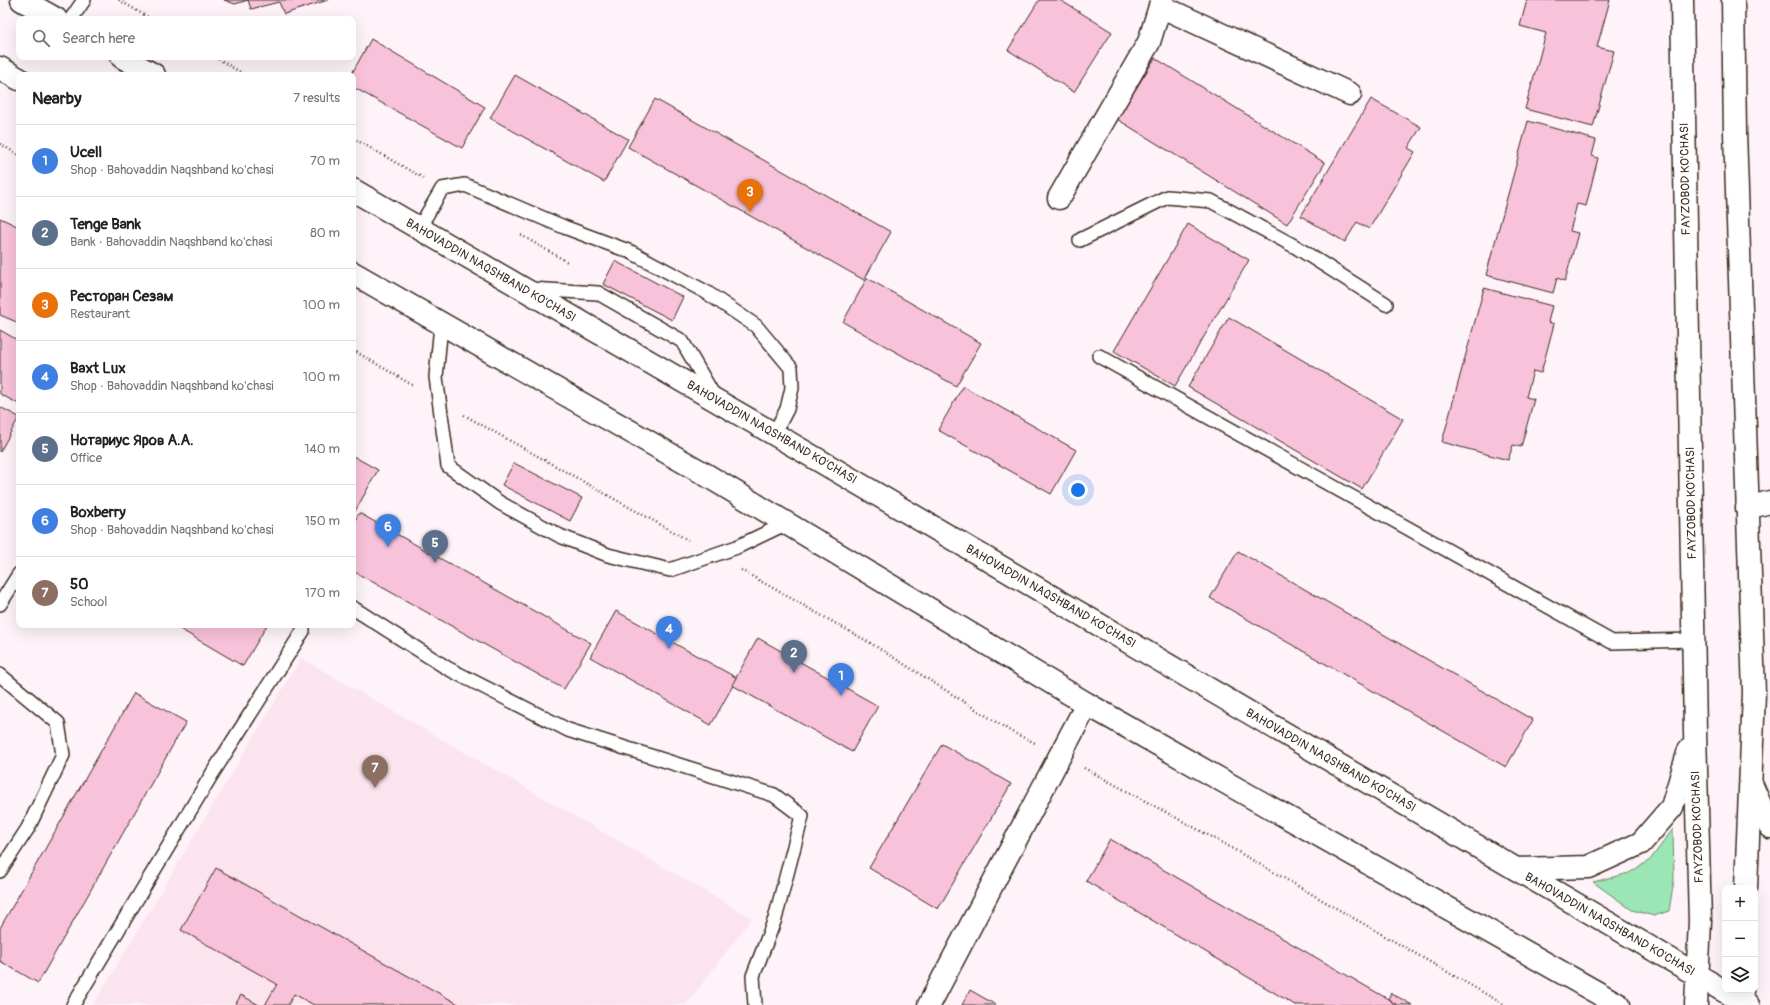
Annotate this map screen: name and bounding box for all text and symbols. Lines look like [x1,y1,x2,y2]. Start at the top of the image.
search box [16,16,356,60]
icon: search [30,27,52,49]
text: Search here [62,29,135,48]
text: Nearby [32,88,81,109]
text: 7 results [293,90,340,106]
street label: FAYZOBOD KO'CHASI [1677,123,1694,235]
text: Ucell [70,143,102,162]
text: 1 [42,153,48,169]
text: 70 m [310,153,340,169]
text: Shop · Bahovaddin Naqshband ko'chasi [70,162,274,178]
pin: 3 [737,179,763,212]
text: Tenge Bank [70,215,141,234]
street label: BAHOVADDIN NAQSHBAND KO'CHASI [403,215,579,325]
text: 2 [41,225,49,241]
text: 80 m [310,225,340,241]
text: Bank · Bahovaddin Naqshband ko'chasi [70,234,272,250]
text: Ресторан Сезам [70,287,173,306]
text: 3 [41,297,49,313]
text: 100 m [303,297,340,313]
text: Restaurant [70,306,130,322]
text: Baxt Lux [70,359,126,378]
text: 4 [41,369,49,385]
text: 100 m [303,369,340,385]
street label: BAHOVADDIN NAQSHBAND KO'CHASI [684,377,860,487]
text: Shop · Bahovaddin Naqshband ko'chasi [70,378,274,394]
text: Нотариус Яров А.А. [70,431,194,450]
text: 5 [41,441,49,457]
text: 140 m [304,441,340,457]
street label: FAYZOBOD KO'CHASI [1683,447,1700,559]
text: Office [70,450,102,466]
your location [1068,480,1088,500]
text: Boxberry [70,503,126,522]
text: 6 [41,513,49,529]
text: 150 m [305,513,340,529]
pin: 6 [375,514,401,547]
text: Shop · Bahovaddin Naqshband ko'chasi [70,522,274,538]
pin: 5 [422,530,448,563]
street label: BAHOVADDIN NAQSHBAND KO'CHASI [963,541,1139,651]
text: 50 [70,575,88,594]
text: 7 [42,585,48,601]
text: 170 m [305,585,340,601]
text: School [70,594,107,610]
pin: 4 [656,616,682,649]
pin: 2 [781,640,807,673]
pin: 1 [828,663,854,696]
street label: BAHOVADDIN NAQSHBAND KO'CHASI [1243,705,1419,815]
pin: 7 [362,755,388,788]
street label: FAYZOBOD KO'CHASI [1688,770,1707,883]
street label: BAHOVADDIN NAQSHBAND KO'CHASI [1522,869,1698,979]
map controls [1722,885,1758,993]
button: + [1722,885,1758,921]
button: − [1722,921,1758,957]
button: layers [1722,957,1758,993]

